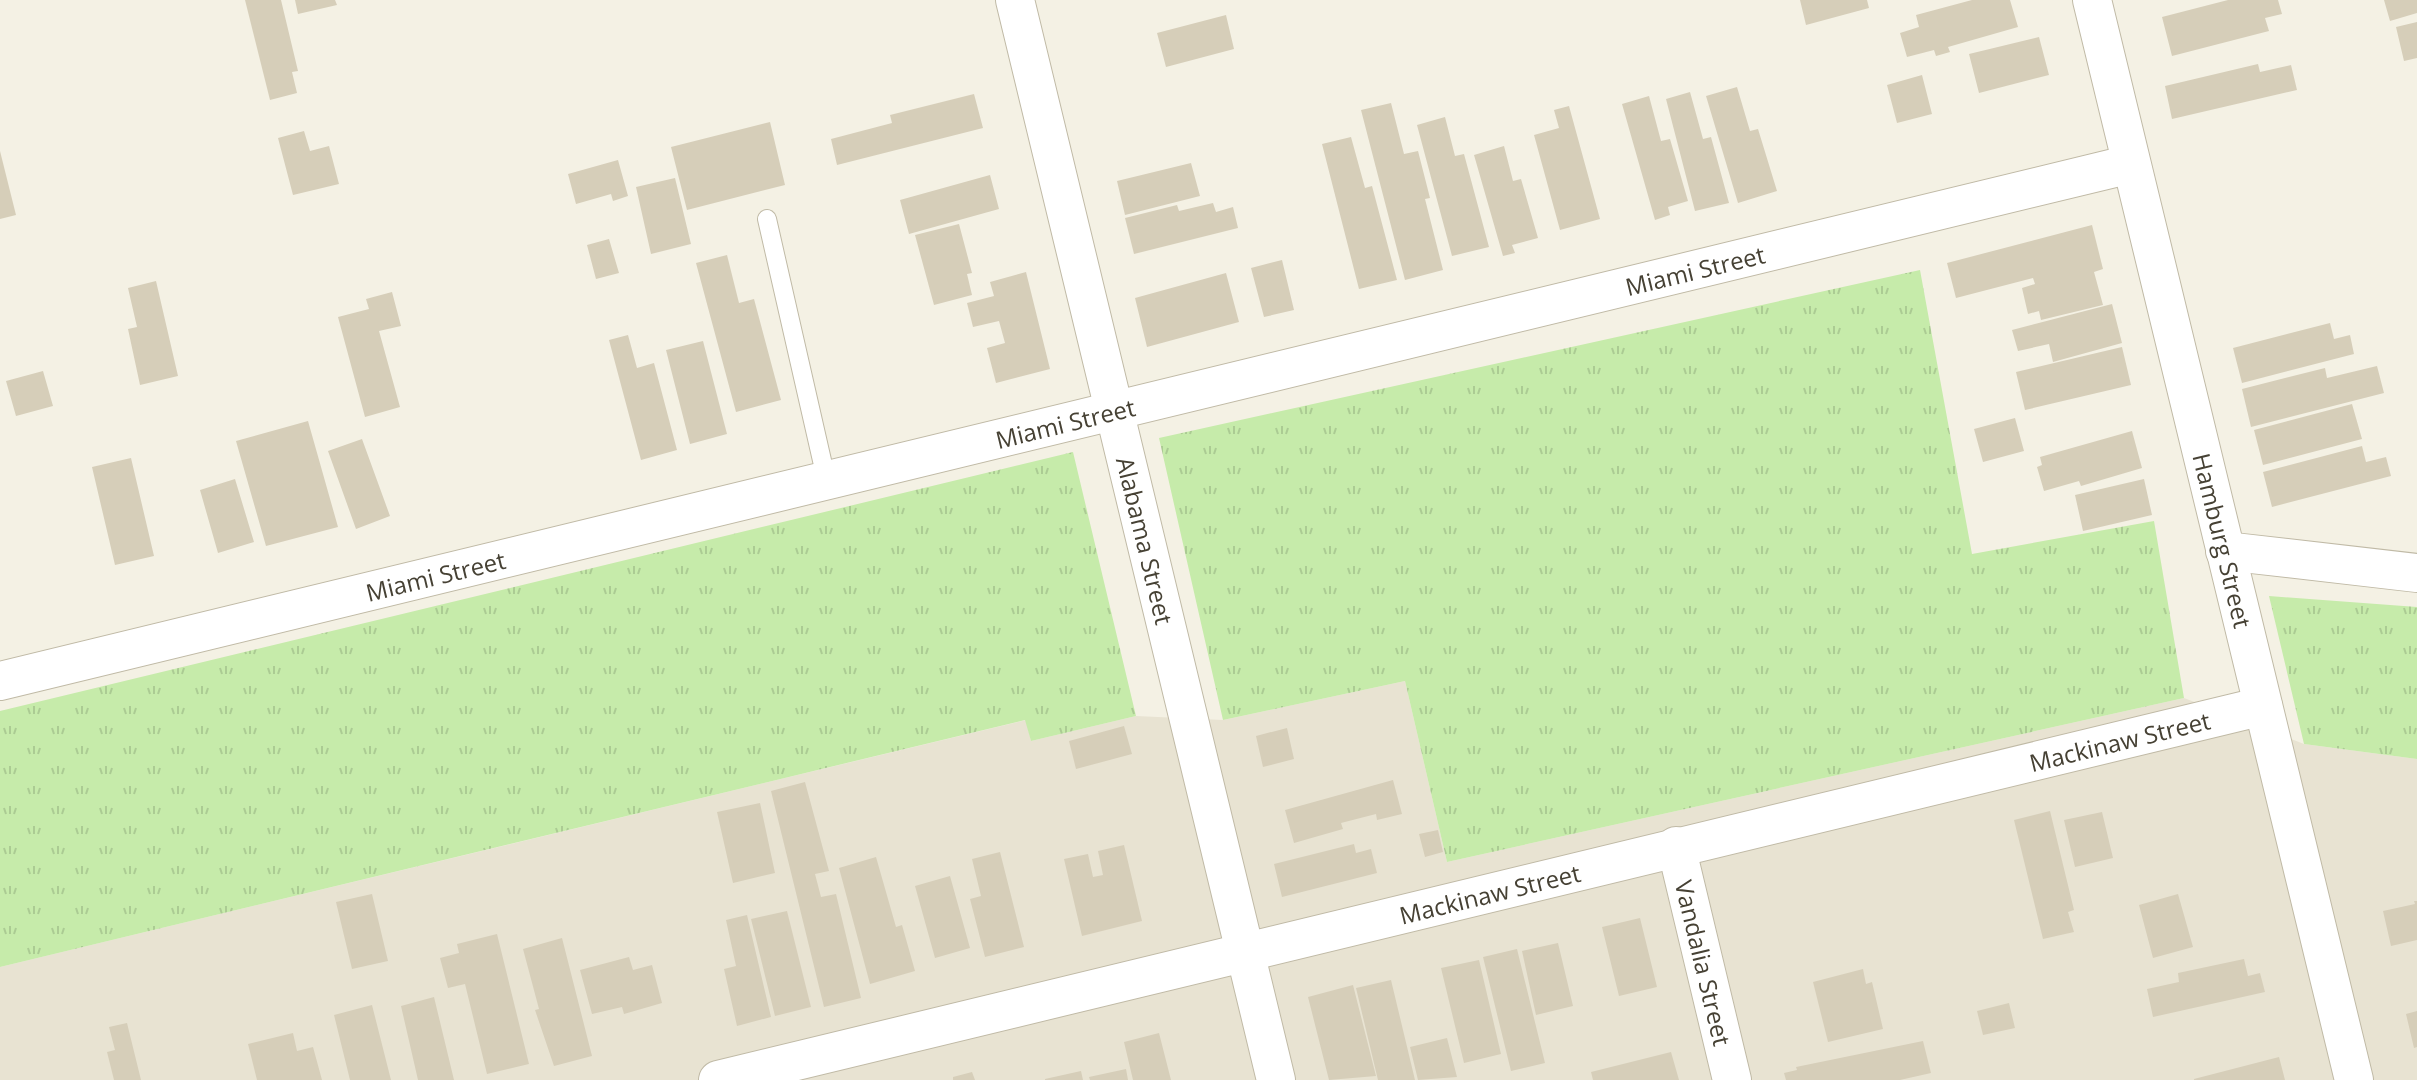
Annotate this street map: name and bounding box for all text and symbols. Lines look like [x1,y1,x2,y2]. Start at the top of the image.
street label: Miami Street [1622,237,1768,303]
street label: Miami Street [992,390,1138,455]
street label: Hamburg Street [2186,450,2260,631]
street label: Alabama Street [1109,453,1182,628]
street label: Miami Street [362,543,509,608]
street label: Mackinaw Street [2026,703,2213,779]
street label: Mackinaw Street [1396,855,1584,931]
street label: Vandalia Street [1668,877,1740,1049]

